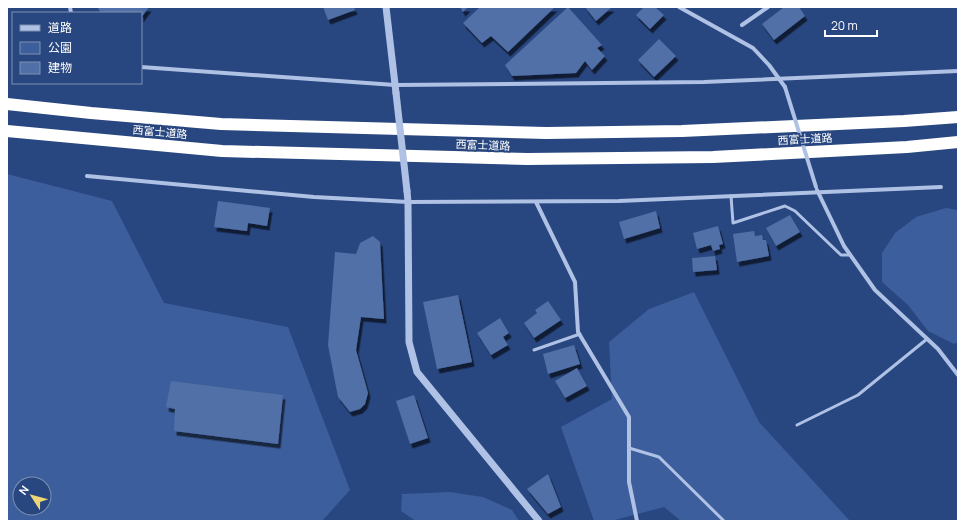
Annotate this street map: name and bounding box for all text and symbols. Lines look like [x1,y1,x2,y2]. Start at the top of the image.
legend [12,12,142,84]
scale bar [825,12,877,38]
text: 20 m [831,17,858,34]
text: 道路 [48,19,72,36]
text: 公園 [48,39,72,56]
text: 建物 [48,59,72,76]
street label: 西富士道路 [132,122,188,141]
street label: 西富士道路 [777,130,833,147]
street label: 西富士道路 [455,136,511,153]
north arrow [12,476,52,516]
text: N [15,482,32,497]

